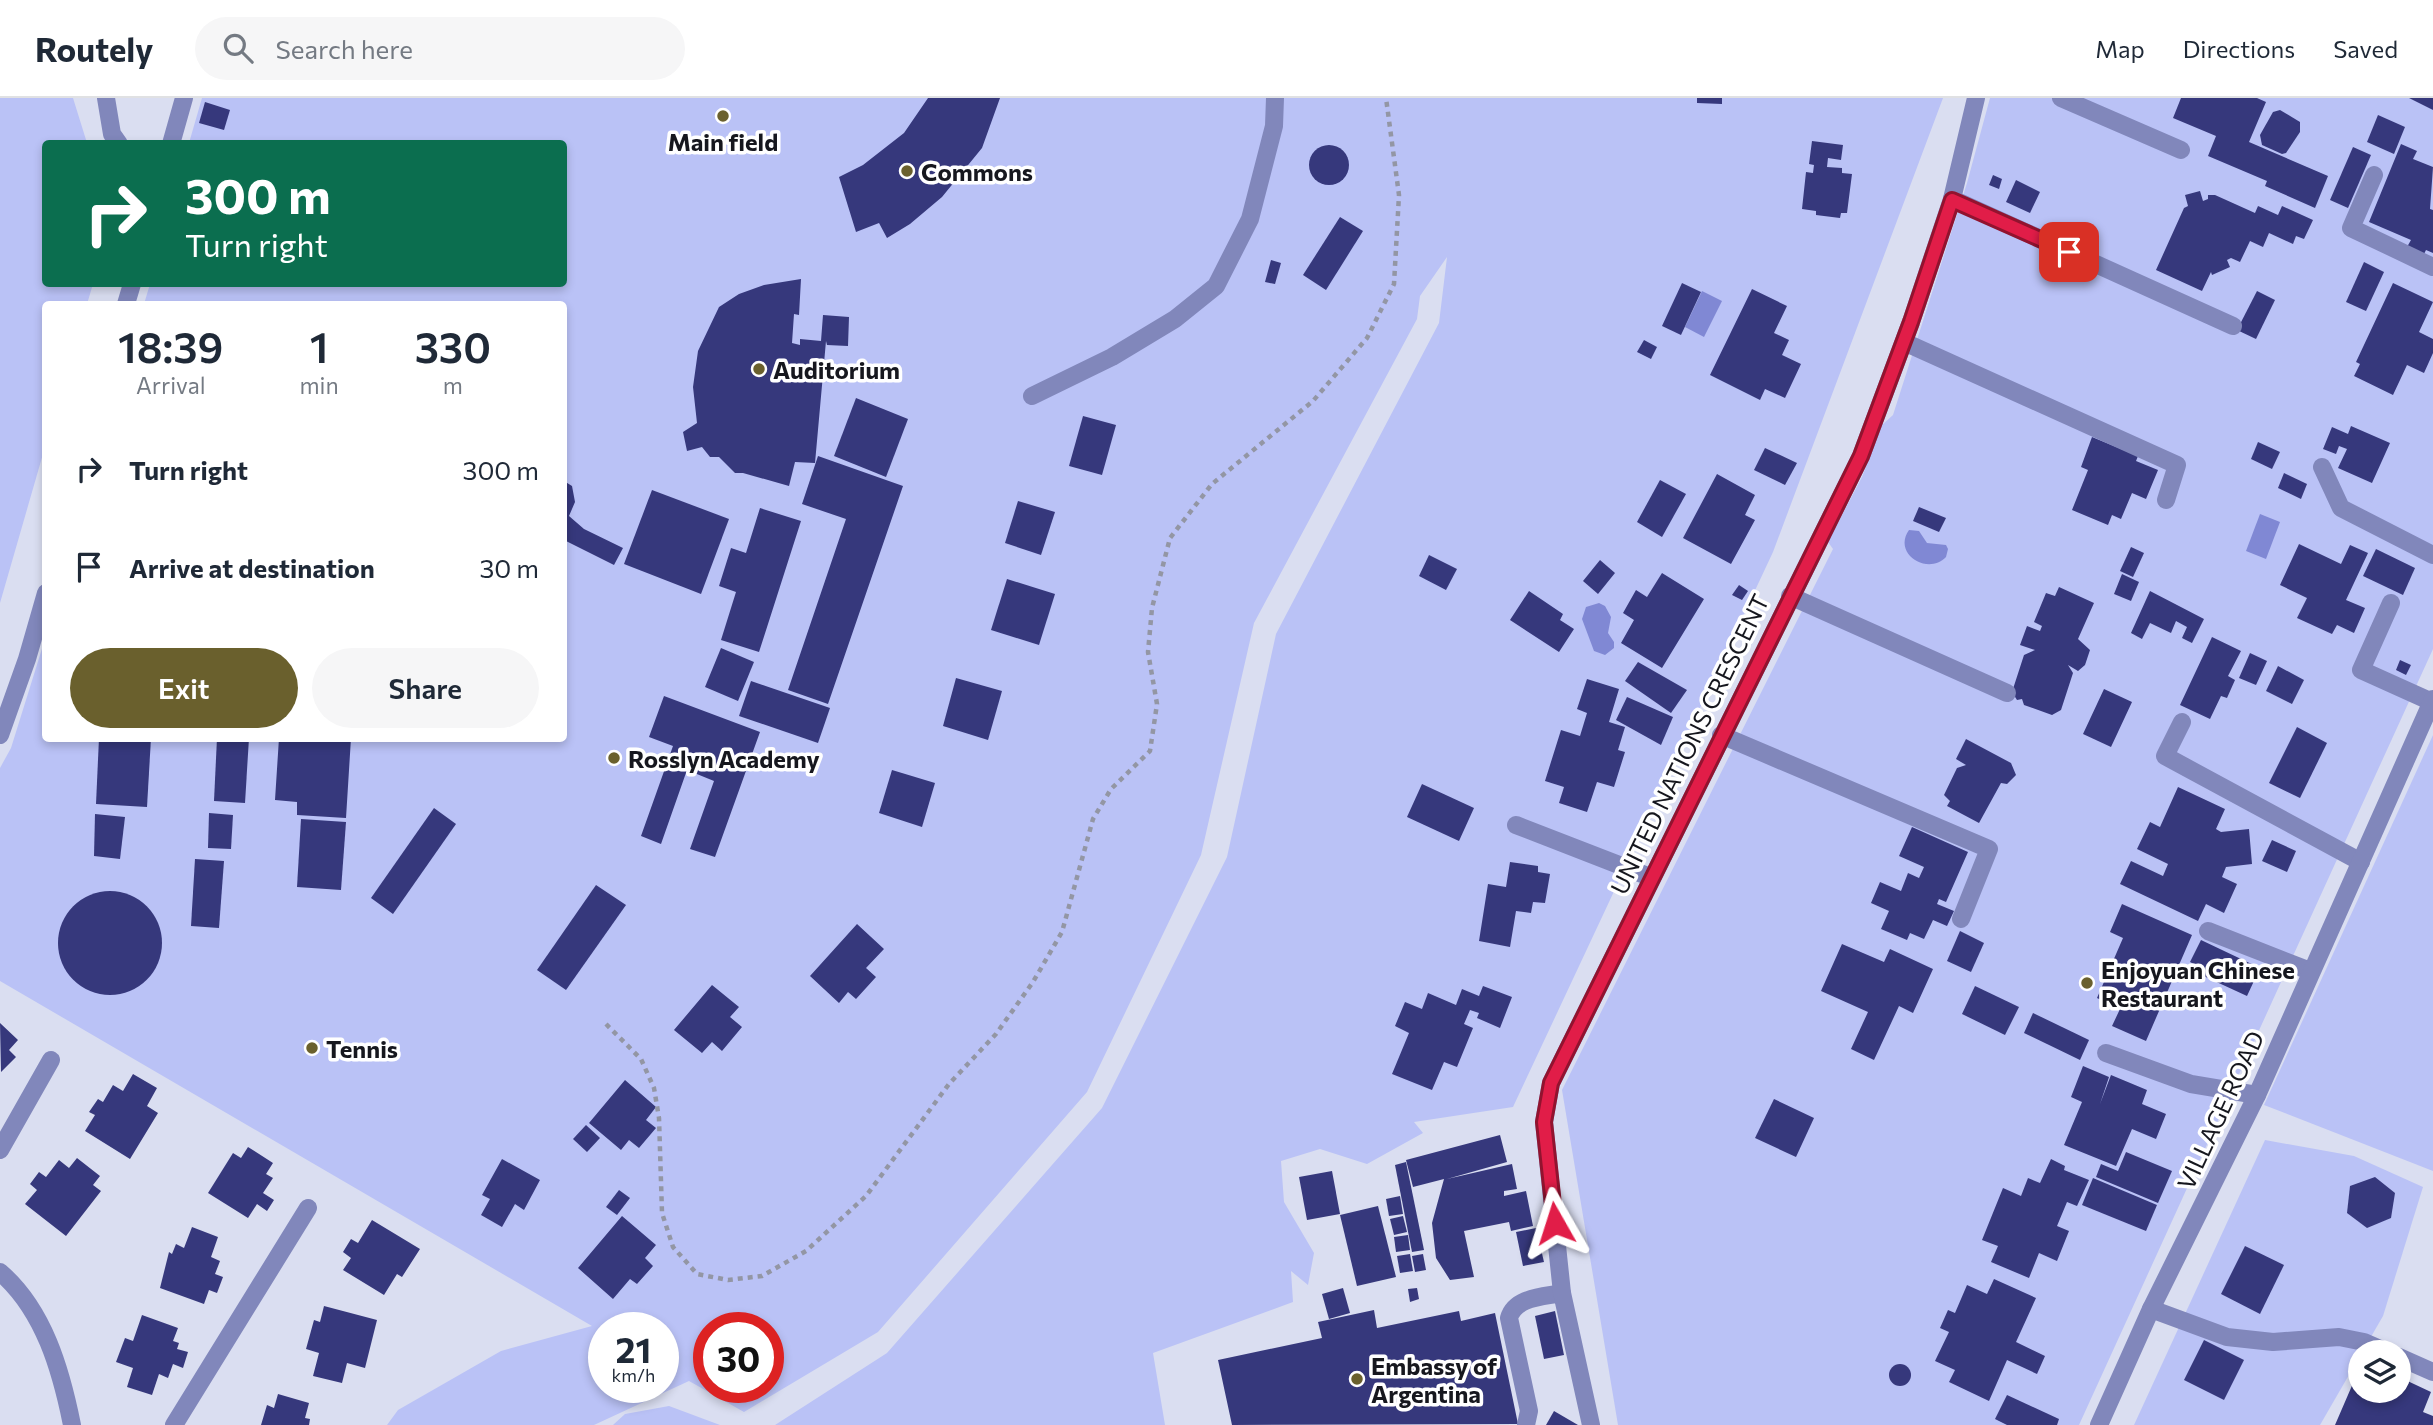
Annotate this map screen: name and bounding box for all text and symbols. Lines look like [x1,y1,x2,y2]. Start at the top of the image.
search box [195,17,685,80]
text: Routely [35,28,153,69]
icon: search [219,29,257,67]
text: Search here [275,33,413,64]
text: Map [2095,34,2145,63]
text: Directions [2183,34,2295,63]
text: Saved [2333,34,2398,63]
marker: Main field [715,108,731,124]
place label: Main field [668,127,778,156]
place label: Commons [921,157,1033,186]
marker: Commons [899,163,915,179]
text: 300 m [185,164,331,224]
icon: right [70,168,161,259]
pin [2039,222,2099,282]
text: Turn right [185,224,328,264]
icon: arrive [2050,233,2088,271]
text: 18:39 [118,320,223,372]
text: 1 [310,320,328,372]
text: 330 [415,320,491,372]
place label: Auditorium [773,355,900,384]
marker: Auditorium [751,361,767,377]
text: Arrival [136,371,206,399]
text: min [299,371,339,399]
text: m [443,371,463,399]
icon: right [70,450,108,488]
text: Turn right [129,454,248,485]
text: 300 m [463,454,539,485]
icon: arrive [70,548,108,586]
text: Arrive at destination [129,552,375,583]
text: 30 m [480,552,539,583]
street label: UNITED NATIONS CRESCENT [1604,589,1774,899]
button: Exit [70,648,298,728]
button: Share [312,648,539,728]
place label: Rosslyn Academy [628,744,820,773]
marker: Rosslyn Academy [606,750,622,766]
place label: Enjoyuan Chinese Restaurant [2101,955,2295,1012]
marker: Enjoyuan Chinese Restaurant [2079,975,2095,991]
street label: VILLAGE ROAD [2171,1026,2269,1194]
place label: Tennis [326,1034,398,1063]
marker: Tennis [304,1040,320,1056]
position arrow [1518,1186,1592,1260]
speed limit sign: 30 [693,1312,784,1403]
text: 21 [616,1327,651,1370]
map controls [2348,1340,2411,1403]
button: layers [2348,1340,2411,1403]
place label: Embassy of Argentina [1371,1351,1497,1408]
text: km/h [612,1364,655,1386]
marker: Embassy of Argentina [1349,1371,1365,1387]

